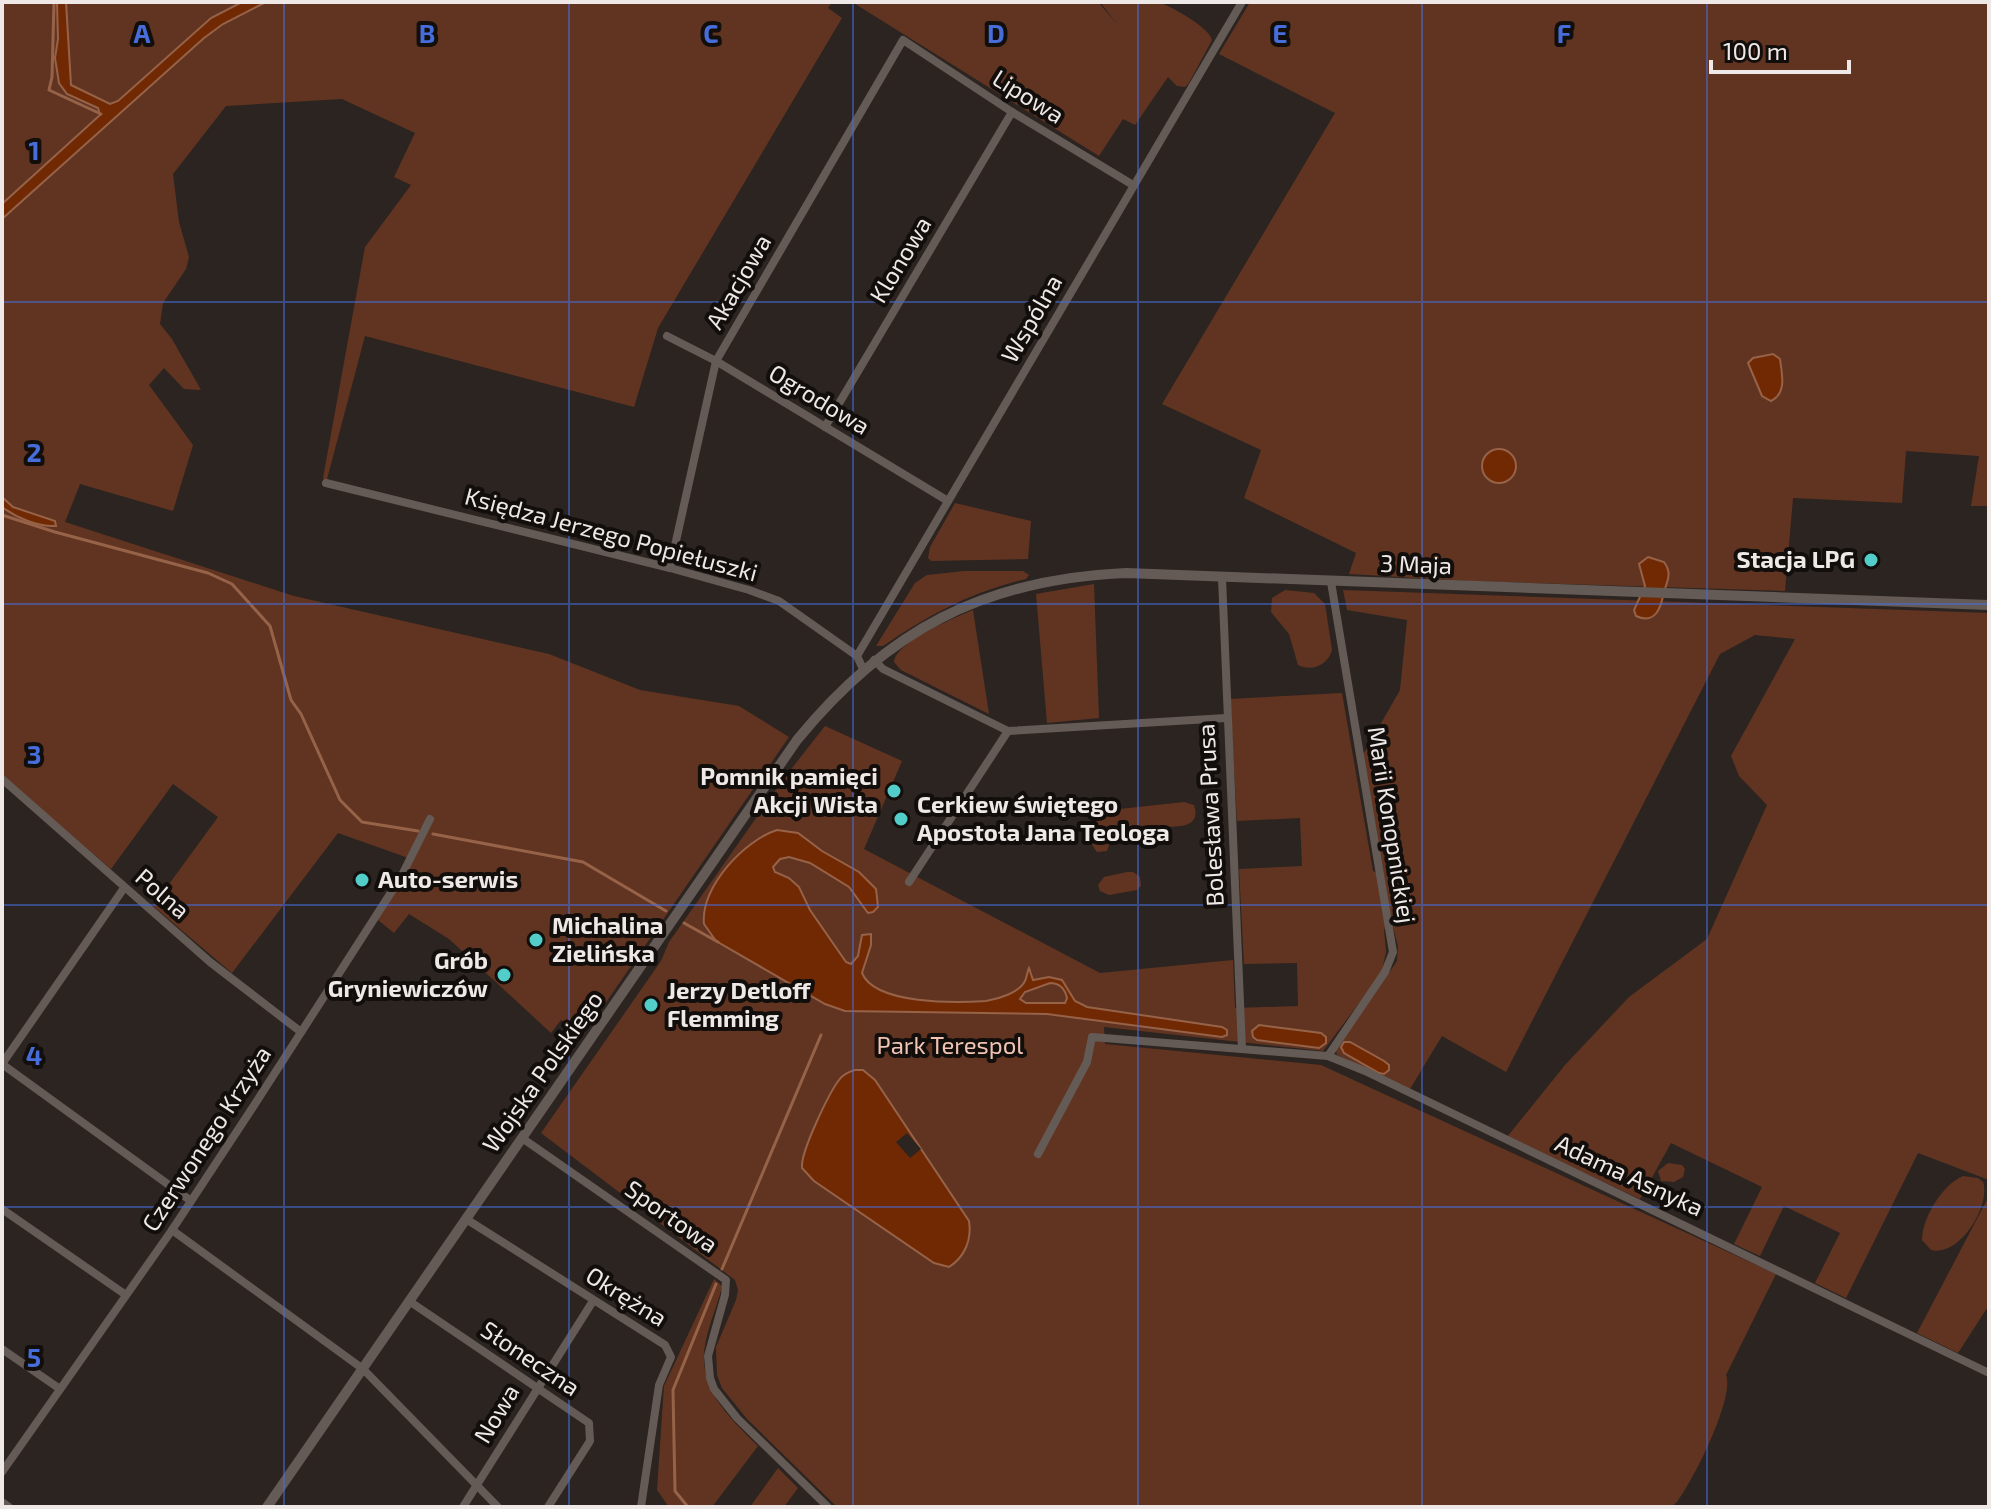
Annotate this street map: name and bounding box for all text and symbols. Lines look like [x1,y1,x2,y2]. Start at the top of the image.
text: A [134,17,151,48]
text: B [419,17,435,48]
text: C [703,17,719,48]
text: D [987,17,1005,48]
text: E [1272,17,1288,48]
text: F [1557,17,1571,48]
scale bar [1711,24,1849,74]
text: 100 m [1723,36,1788,65]
street label: Lipowa [988,63,1070,129]
text: 1 [28,134,40,165]
street label: Klonowa [863,211,937,308]
street label: Akacjowa [699,229,776,334]
street label: Wspólna [994,269,1067,367]
street label: Ogrodowa [764,357,875,440]
text: 2 [26,436,42,467]
street label: Księdza Jerzego Popiełuszki [462,480,761,587]
place label: Stacja LPG [1737,544,1855,573]
street label: 3 Maja [1380,548,1453,579]
marker: Stacja LPG [1862,551,1880,569]
street label: Bolesława Prusa [1190,723,1229,907]
street label: Marii Konopnickiej [1363,724,1422,925]
text: 3 [27,738,41,769]
place label: Pomnik pamięci Akcji Wisła [700,761,878,818]
marker: Pomnik pamięci Akcji Wisła [885,782,903,800]
place label: Cerkiew świętego Apostoła Jana Teologa [917,789,1170,846]
marker: Cerkiew świętego Apostoła Jana Teologa [892,810,910,828]
street label: Polna [130,862,196,924]
place label: Auto-serwis [378,864,518,893]
marker: Auto-serwis [353,871,371,889]
place label: Michalina Zielińska [552,910,664,967]
marker: Michalina Zielińska [527,931,545,949]
place label: Grób Gryniewiczów [328,945,489,1002]
marker: Grób Gryniewiczów [495,966,513,984]
place label: Jerzy Detloff Flemming [667,975,811,1032]
street label: Wojska Polskiego [475,985,608,1157]
marker: Jerzy Detloff Flemming [642,996,660,1014]
park label: Park Terespol [877,1030,1023,1059]
text: 4 [26,1039,42,1070]
street label: Czerwonego Krzyża [135,1040,276,1236]
street label: Adama Asnyka [1551,1128,1708,1222]
street label: Sportowa [620,1173,724,1258]
street label: Okrężna [581,1260,673,1332]
street label: Słoneczna [476,1314,586,1401]
text: 5 [27,1341,41,1372]
street label: Nowa [467,1379,524,1448]

